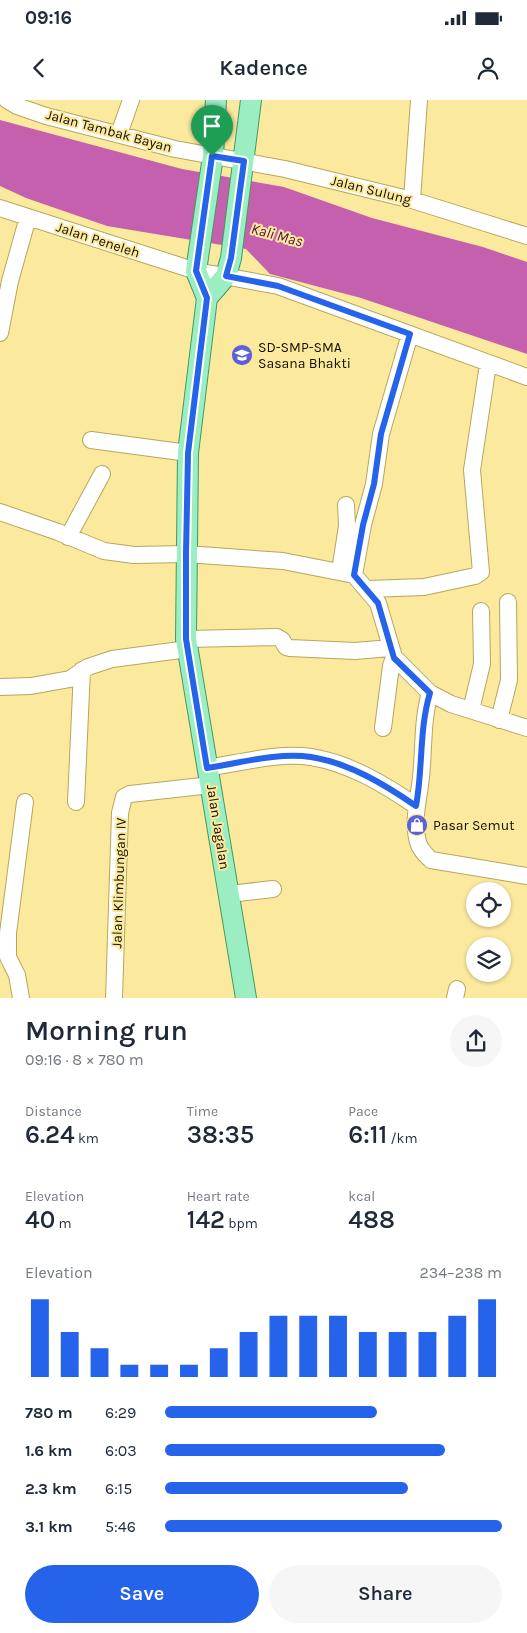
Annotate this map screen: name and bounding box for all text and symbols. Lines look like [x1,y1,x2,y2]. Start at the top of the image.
text: 09:16 [25,7,72,29]
icon: back [25,54,53,82]
icon: person [474,54,502,82]
text: Kadence [219,55,308,81]
pin [191,105,233,156]
street label: Jalan Tambak Bayan [44,106,174,156]
icon: arrive [198,112,226,140]
street label: Jalan Sulung [329,172,413,208]
street label: Jalan Peneleh [54,218,142,262]
water label: Kali Mas [249,219,305,251]
place label: SD-SMP-SMA Sasana Bhakti [258,339,351,372]
school or university icon: SD-SMP-SMA Sasana Bhakti [230,343,254,367]
street label: Jalan Jagalan [203,783,233,871]
shop icon: Pasar Semut [405,813,429,837]
street label: Jalan Klimbungan IV [108,817,130,949]
place label: Pasar Semut [433,817,514,834]
map controls [466,882,511,982]
button: locate [466,882,511,927]
button: layers [466,937,511,982]
text: Morning run [25,1014,188,1047]
button: share [450,1015,502,1067]
text: 09:16 · 8 × 780 m [25,1050,144,1069]
text: Distance [25,1103,82,1120]
text: Time [187,1103,218,1120]
text: Pace [348,1103,378,1120]
text: 6.24 [25,1120,75,1149]
text: 38:35 [187,1120,254,1149]
text: 6:11 [348,1120,387,1149]
text: km [75,1130,99,1147]
text: /km [387,1130,418,1147]
text: Elevation [25,1188,84,1205]
text: Heart rate [187,1188,250,1205]
text: kcal [348,1188,375,1205]
text: 40 [25,1205,55,1234]
text: 142 [187,1205,225,1234]
text: 488 [348,1205,395,1234]
text: m [55,1215,72,1232]
text: bpm [225,1215,258,1232]
text: Elevation [25,1263,93,1282]
text: 234–238 m [419,1263,502,1282]
text: 780 m [25,1403,73,1422]
text: 6:29 [105,1403,136,1422]
text: 1.6 km [25,1441,73,1460]
text: 6:03 [105,1441,137,1460]
text: 2.3 km [25,1479,77,1498]
text: 6:15 [105,1479,132,1498]
text: 3.1 km [25,1517,73,1536]
text: 5:46 [105,1517,136,1536]
button: Save [25,1565,259,1623]
button: Share [269,1565,502,1623]

